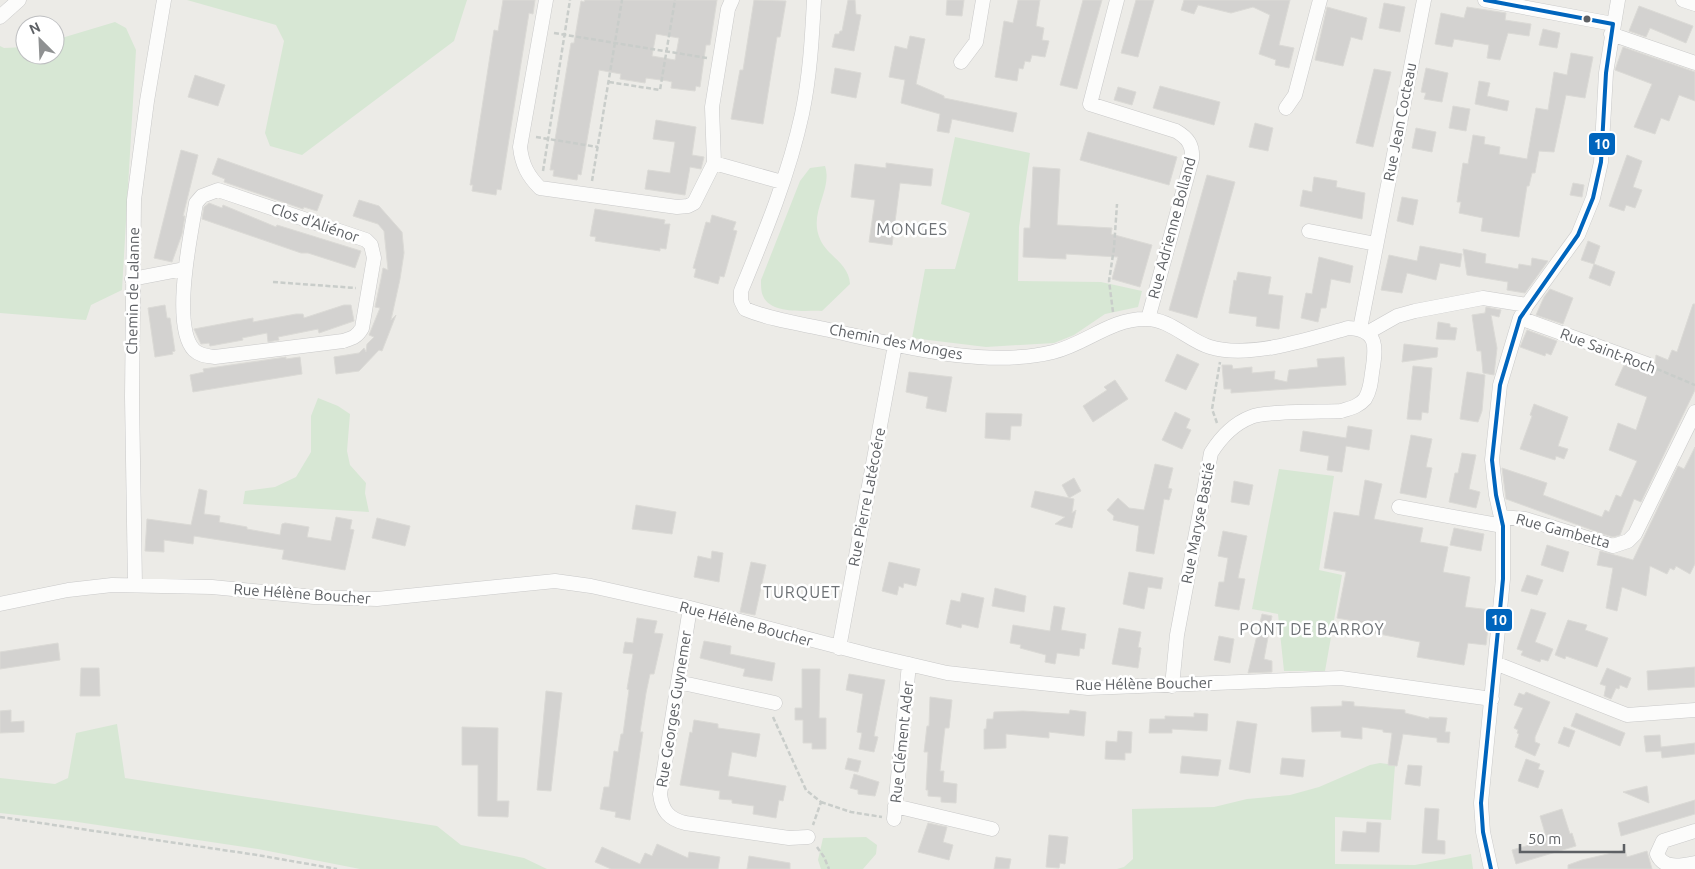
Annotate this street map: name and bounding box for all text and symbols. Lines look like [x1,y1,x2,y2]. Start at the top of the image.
unlabelled marker [1582,14,1592,24]
north arrow [15,15,65,65]
text: N [27,19,43,38]
street label: Rue Jean Cocteau [1380,61,1419,183]
line badge: 10 [1588,132,1616,156]
text: 10 [1594,136,1610,152]
street label: Rue Adrienne Bolland [1144,155,1199,301]
street label: Clos d'Aliénor [269,200,362,246]
district label: MONGES [876,220,948,238]
street label: Chemin de Lalanne [123,227,142,355]
street label: Chemin des Monges [828,320,964,363]
street label: Rue Saint-Roch [1558,325,1658,377]
street label: Rue Pierre Latécoére [845,426,888,568]
street label: Rue Maryse Bastié [1177,461,1218,585]
street label: Rue Gambetta [1514,510,1612,551]
street label: Rue Hélène Boucher [233,580,371,607]
district label: TURQUET [763,583,841,601]
street label: Rue Hélène Boucher [678,598,815,650]
line badge: 10 [1485,608,1513,632]
text: 10 [1491,612,1507,628]
district label: PONT DE BARROY [1239,620,1385,638]
street label: Rue Georges Guynemer [653,629,694,789]
street label: Rue Hélène Boucher [1075,674,1213,693]
street label: Rue Clément Ader [887,680,916,804]
scale bar [1520,822,1624,854]
text: 50 m [1528,830,1561,847]

